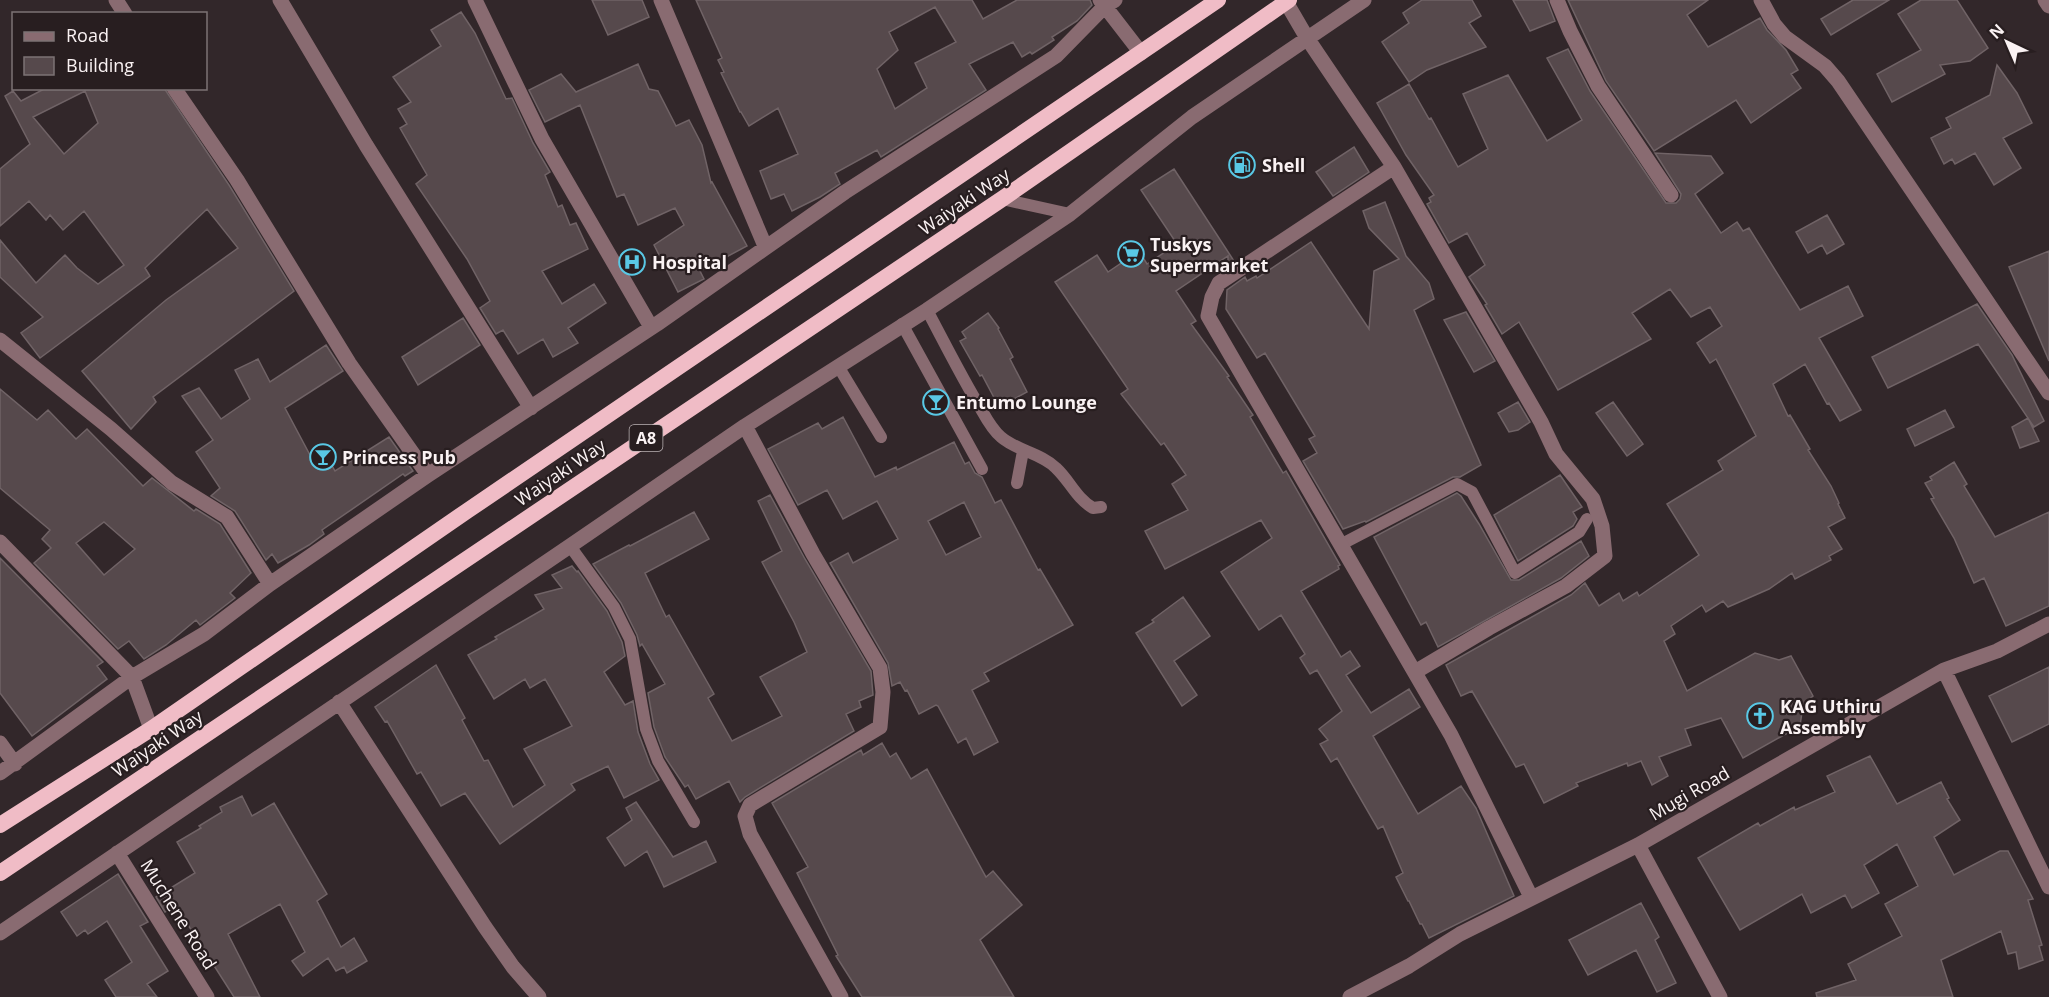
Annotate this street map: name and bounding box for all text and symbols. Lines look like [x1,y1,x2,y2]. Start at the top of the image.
legend [12,12,207,90]
north arrow [1977,12,2037,72]
text: N [1984,19,2009,44]
text: Road [66,23,109,47]
text: Building [66,53,134,77]
fuel station icon: Shell [1227,150,1257,180]
place label: Shell [1262,153,1305,177]
street label: Waiyaki Way [914,161,1015,240]
place label: Tuskys Supermarket [1150,232,1268,277]
supermarket icon: Tuskys Supermarket [1116,239,1146,269]
hospital icon: Hospital [617,247,647,277]
place label: Hospital [652,250,727,274]
bar icon: Entumo Lounge [921,387,951,417]
place label: Entumo Lounge [956,390,1097,414]
road number: A8 [630,425,662,451]
street label: Waiyaki Way [510,432,611,511]
bar icon: Princess Pub [308,442,338,472]
place label: Princess Pub [342,445,456,469]
place label: KAG Uthiru Assembly [1780,694,1881,739]
church icon: KAG Uthiru Assembly [1745,701,1775,731]
street label: Waiyaki Way [107,703,208,782]
street label: Mugi Road [1644,760,1734,826]
street label: Muchene Road [135,854,223,974]

